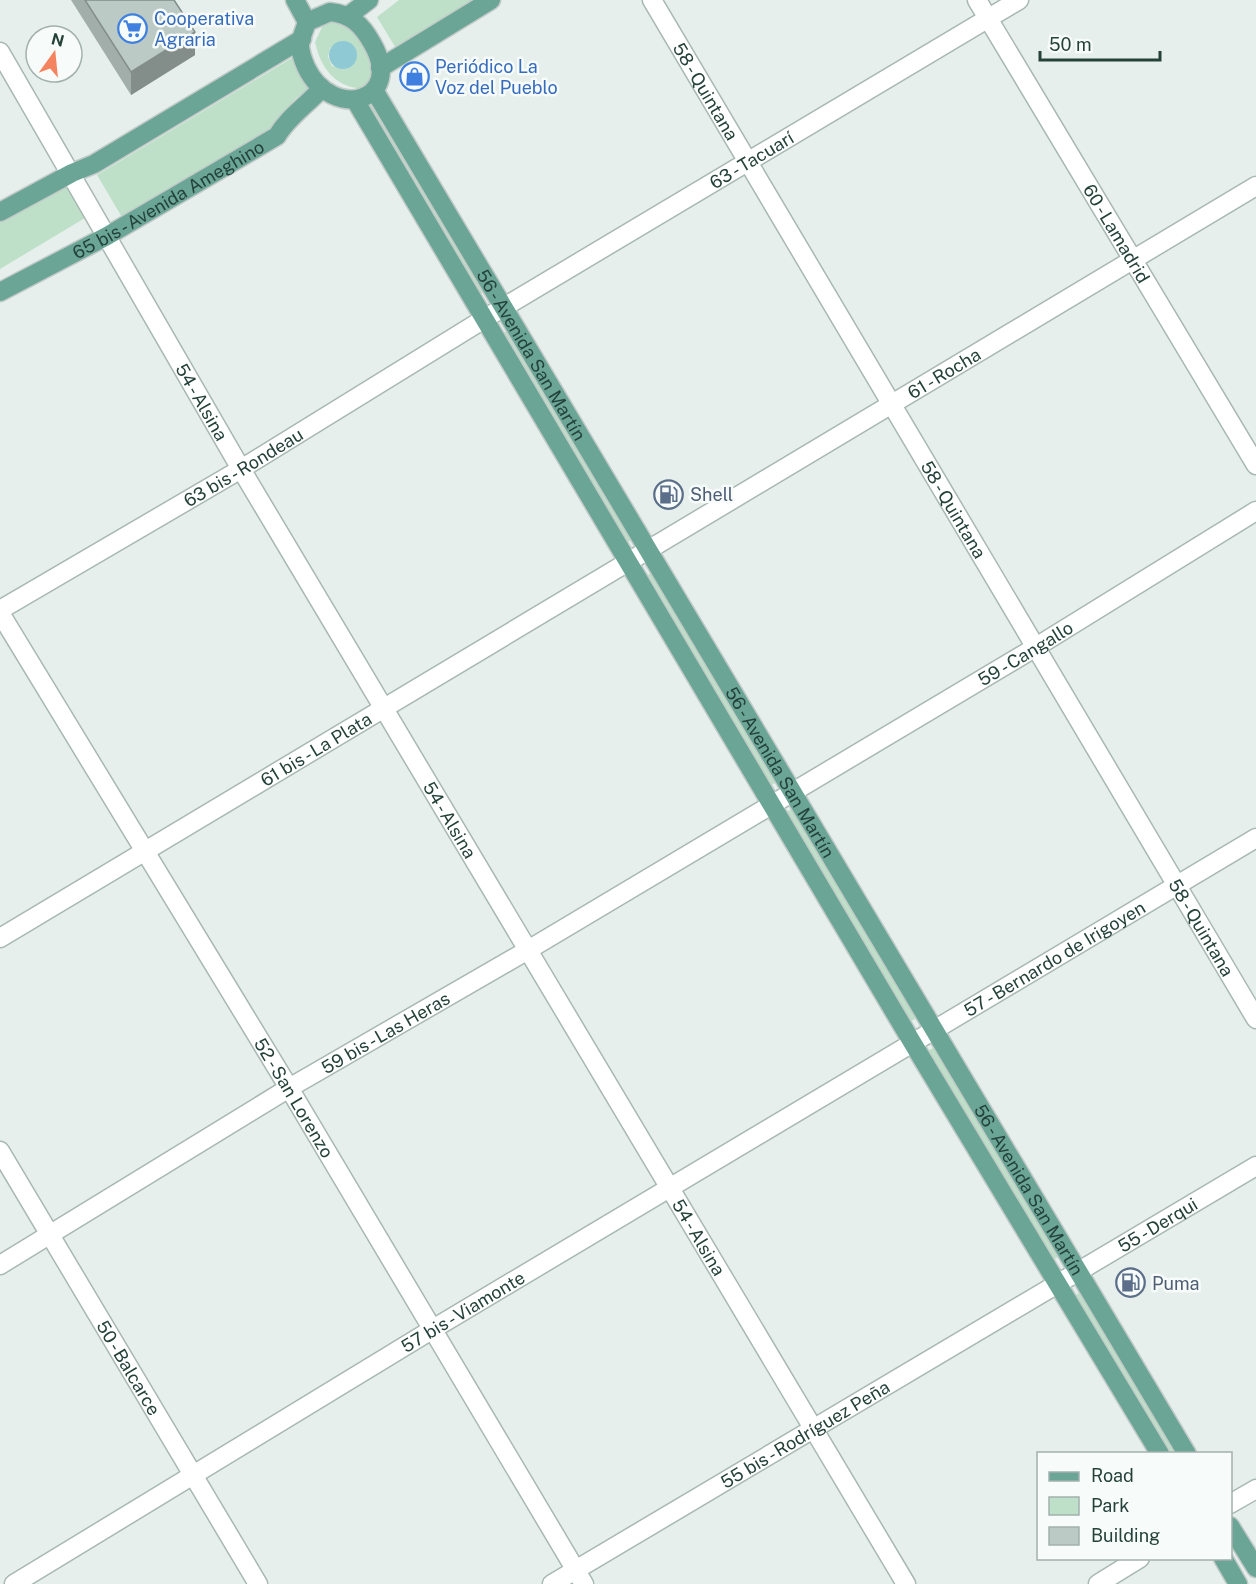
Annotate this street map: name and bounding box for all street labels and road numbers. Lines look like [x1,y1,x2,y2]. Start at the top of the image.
street label: 58 - Quintana [669,39,743,144]
street label: 63 - Tacuarí [705,126,798,193]
street label: 65 bis - Avenida Ameghino [69,136,268,263]
street label: 60 - Lamadrid [1079,180,1155,286]
street label: 56 - Avenida San Martín [473,265,591,444]
street label: 61 - Rocha [904,343,984,403]
street label: 54 - Alsina [172,360,233,444]
street label: 63 bis - Rondeau [180,423,306,511]
street label: 58 - Quintana [917,457,991,562]
street label: 59 - Cangallo [974,616,1077,690]
street label: 56 - Avenida San Martín [721,683,840,861]
street label: 61 bis - La Plata [256,708,375,790]
street label: 54 - Alsina [419,778,481,862]
street label: 58 - Quintana [1165,875,1239,980]
street label: 57 - Bernardo de Irigoyen [960,896,1149,1020]
street label: 59 bis - Las Heras [317,987,453,1078]
street label: 52 - San Lorenzo [250,1034,338,1161]
street label: 56 - Avenida San Martín [970,1100,1088,1279]
street label: 55 - Derqui [1114,1193,1201,1256]
street label: 54 - Alsina [668,1195,730,1279]
street label: 57 bis - Viamonte [397,1266,528,1357]
street label: 50 - Balcarce [93,1316,165,1419]
street label: 55 bis - Rodríguez Peña [717,1376,893,1492]

